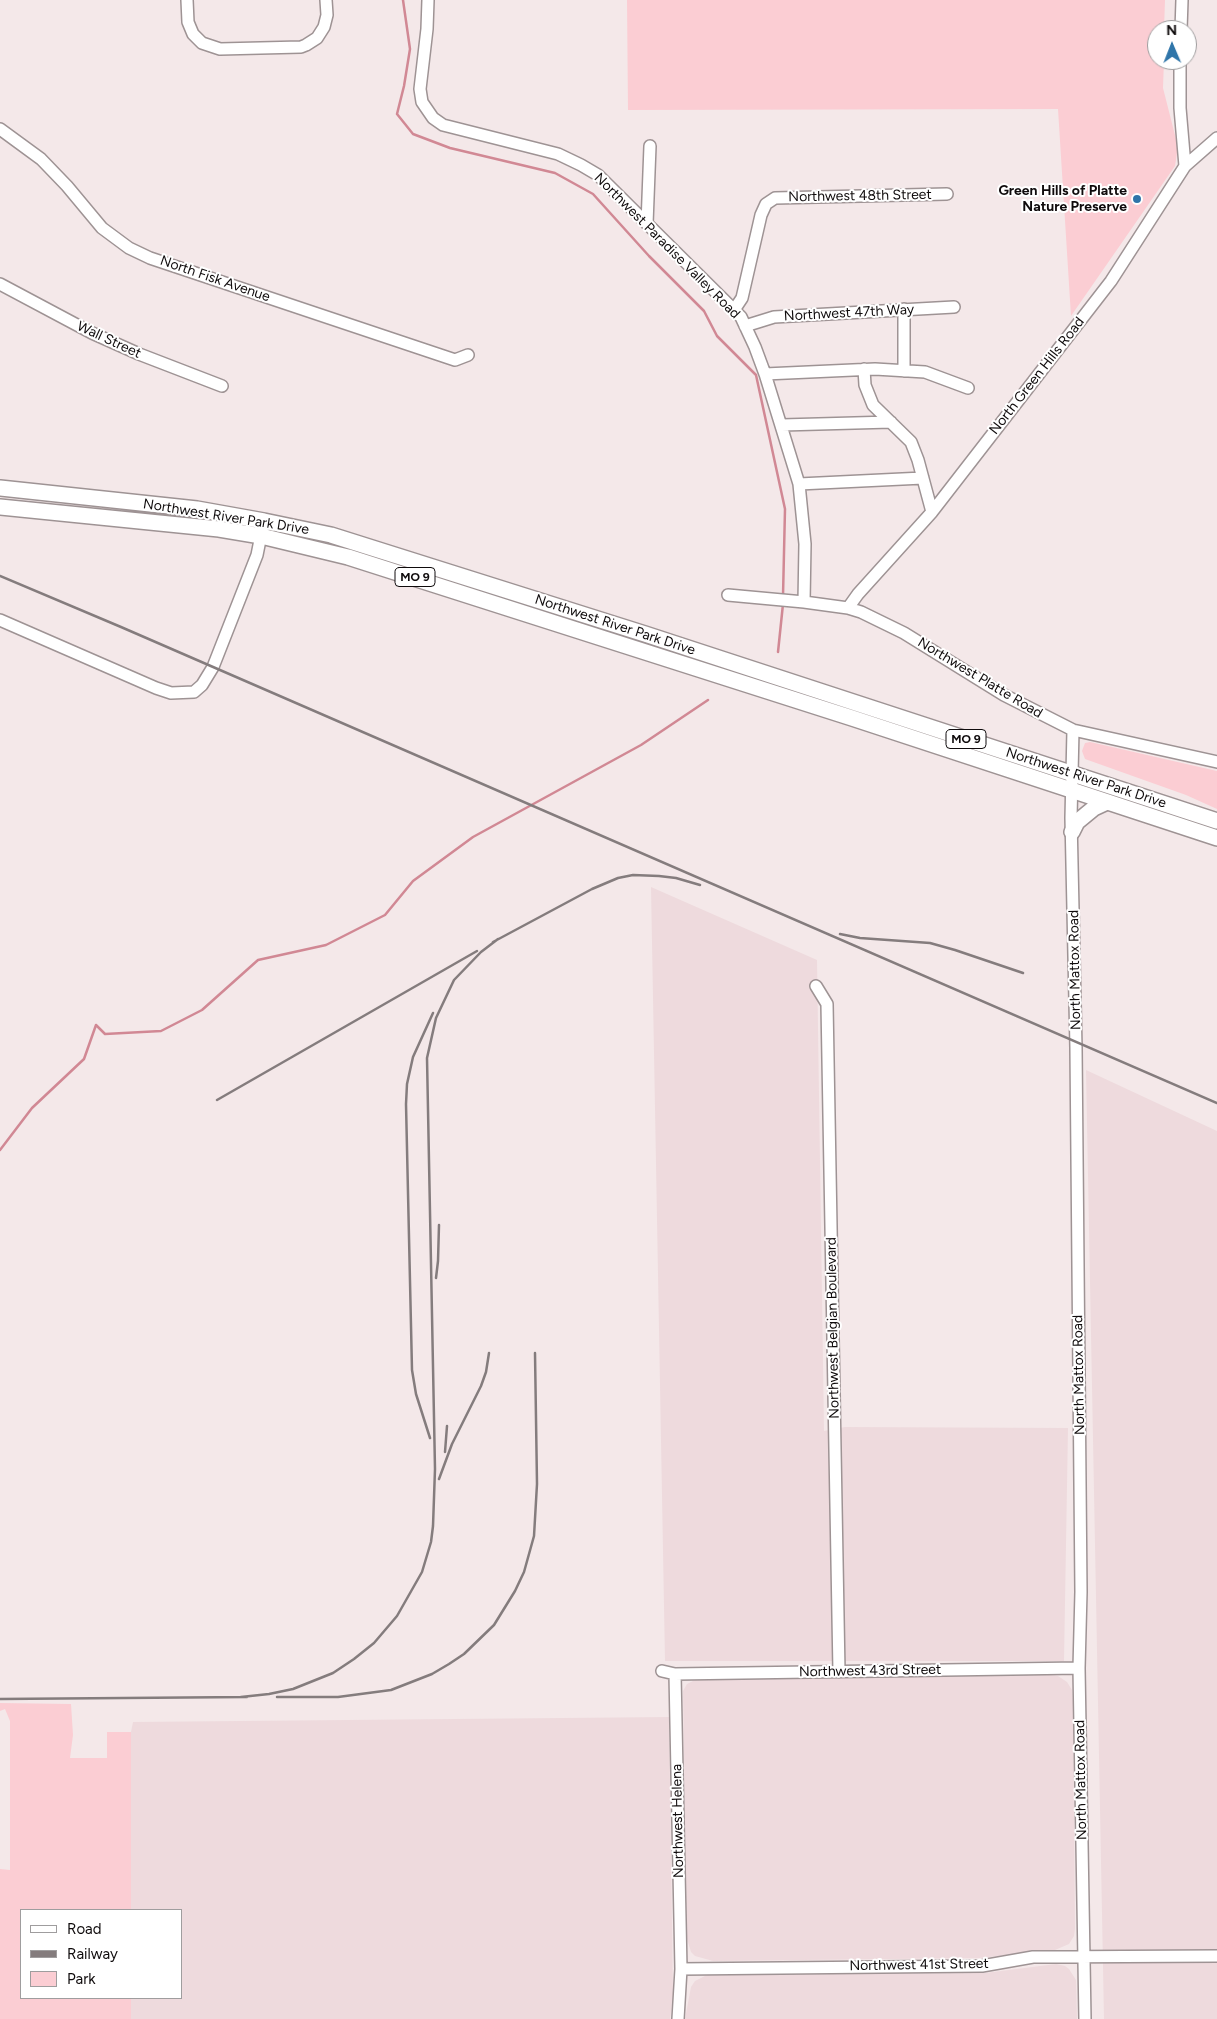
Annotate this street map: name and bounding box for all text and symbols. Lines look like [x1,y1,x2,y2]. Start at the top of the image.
north arrow [1147,20,1197,70]
text: N [1166,22,1177,39]
street label: Northwest Paradise Valley Road [591,170,743,322]
place label: Green Hills of Platte Nature Preserve [998,183,1127,216]
street label: Northwest 48th Street [788,186,932,206]
marker: Green Hills of Platte Nature Preserve [1131,193,1143,205]
street label: North Fisk Avenue [158,252,272,306]
street label: Northwest 47th Way [783,301,915,325]
street label: North Green Hills Road [986,314,1088,438]
street label: Wall Street [74,318,144,362]
street label: Northwest River Park Drive [142,496,310,538]
road number: MO 9 [395,568,435,586]
street label: Northwest River Park Drive [533,591,697,659]
street label: Northwest Platte Road [915,634,1045,722]
road number: MO 9 [946,730,986,749]
street label: Northwest River Park Drive [1004,744,1168,812]
street label: North Mattox Road [1066,910,1084,1030]
street label: Northwest Belgian Boulevard [823,1237,843,1419]
street label: North Mattox Road [1070,1315,1088,1435]
street label: Northwest 43rd Street [799,1661,941,1681]
street label: North Mattox Road [1072,1720,1090,1840]
street label: Northwest Helena [669,1764,687,1878]
legend [20,1909,182,1999]
text: Road [67,1920,102,1938]
text: Railway [67,1945,118,1963]
street label: Northwest 41st Street [849,1955,989,1975]
text: Park [67,1970,96,1988]

